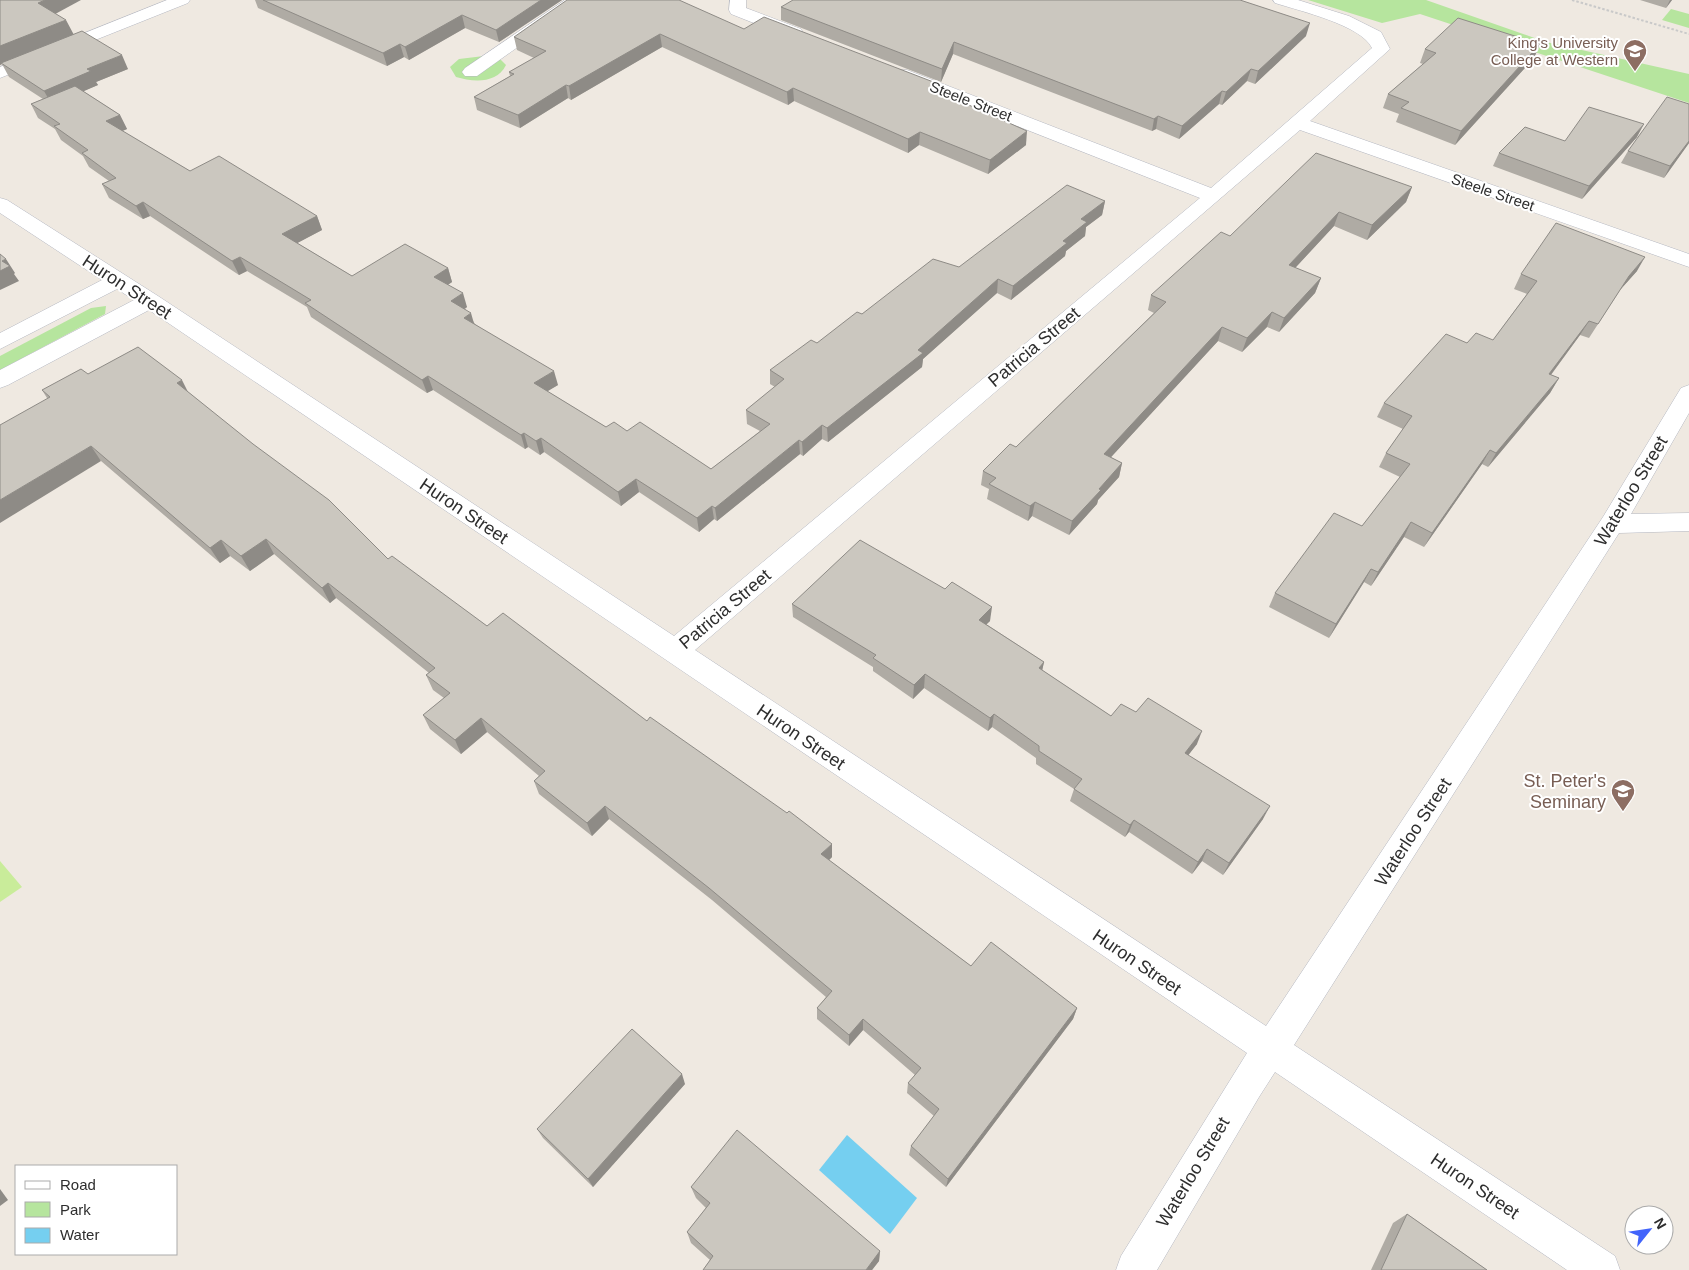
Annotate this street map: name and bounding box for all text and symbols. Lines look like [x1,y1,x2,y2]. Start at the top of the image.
place label: King's University College at Western [1491,34,1618,68]
school or university icon: King's University College at Western [1622,38,1648,72]
street label: Steele Street [927,78,1015,125]
street label: Steele Street [1449,170,1538,214]
street label: Huron Street [79,251,175,323]
street label: Patricia Street [984,303,1084,391]
street label: Waterloo Street [1590,433,1672,549]
street label: Huron Street [416,474,512,548]
street label: Patricia Street [675,565,775,653]
street label: Huron Street [753,700,849,774]
place label: St. Peter's Seminary [1524,771,1606,812]
street label: Waterloo Street [1371,774,1455,890]
school or university icon: St. Peter's Seminary [1610,778,1636,812]
street label: Huron Street [1089,925,1185,999]
street label: Waterloo Street [1152,1114,1234,1230]
street label: Huron Street [1427,1149,1523,1223]
legend [15,1165,178,1255]
text: Road [60,1176,96,1193]
text: Park [60,1201,91,1218]
north arrow [1624,1205,1674,1255]
text: N [1651,1215,1670,1232]
text: Water [60,1226,99,1243]

